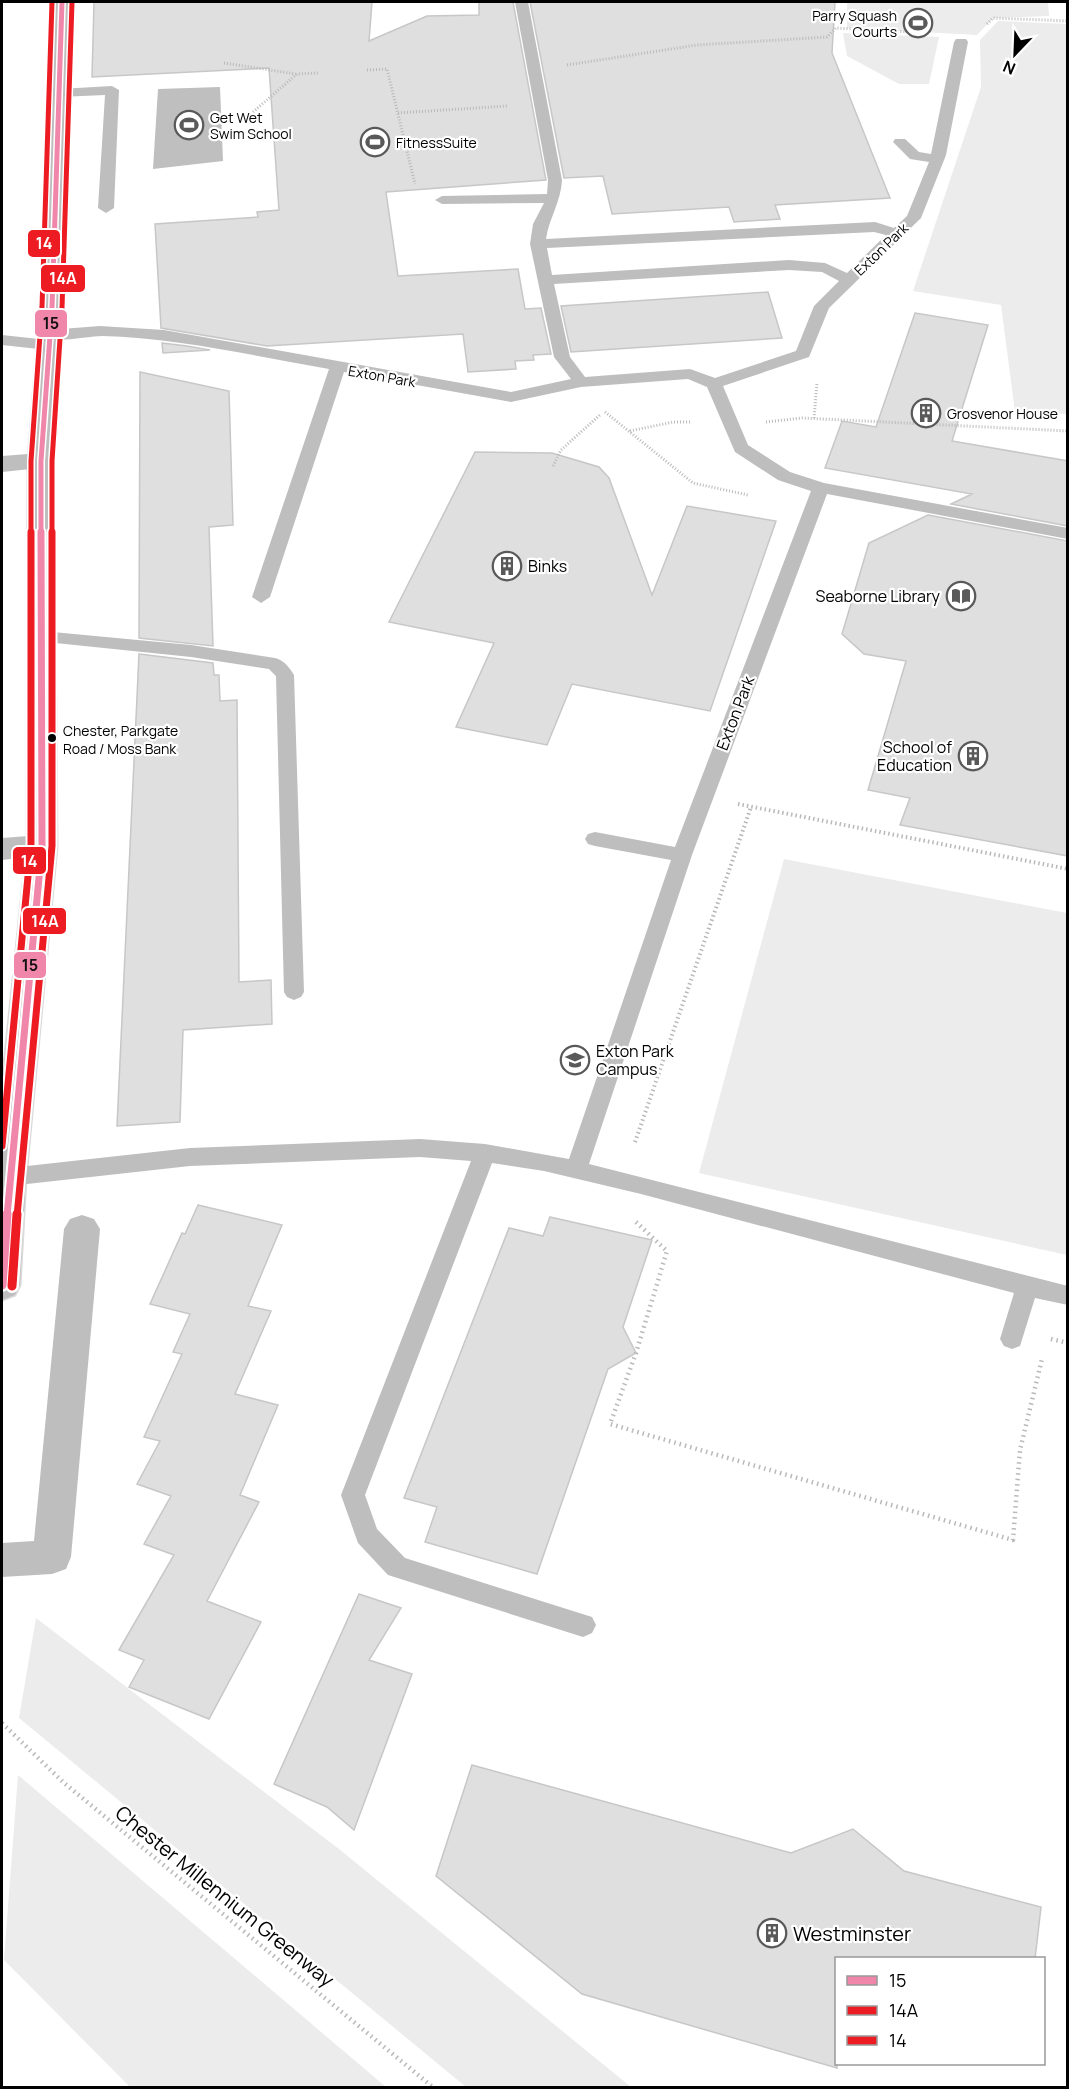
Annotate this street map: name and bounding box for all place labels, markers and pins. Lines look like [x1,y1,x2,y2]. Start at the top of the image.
place label: Parry Squash Courts [812,6,897,41]
sports icon: Parry Squash Courts [902,7,934,39]
place label: Get Wet Swim School [210,108,292,143]
sports icon: Get Wet Swim School [173,109,205,141]
sports icon: FitnessSuite [359,126,391,158]
place label: FitnessSuite [396,133,477,152]
building icon: Grosvenor House [910,397,942,429]
place label: Grosvenor House [947,404,1058,423]
building icon: Binks [491,550,523,582]
place label: Binks [528,555,567,577]
library icon: Seaborne Library [945,580,977,612]
place label: Seaborne Library [816,585,941,607]
place label: Chester, Parkgate Road / Moss Bank [63,721,178,758]
marker: Chester, Parkgate Road / Moss Bank [46,732,58,744]
place label: School of Education [877,736,952,776]
building icon: School of Education [957,740,989,772]
place label: Exton Park Campus [596,1040,675,1080]
school or university icon: Exton Park Campus [559,1044,591,1076]
building icon: Westminster [756,1917,788,1949]
place label: Westminster [793,1920,911,1947]

